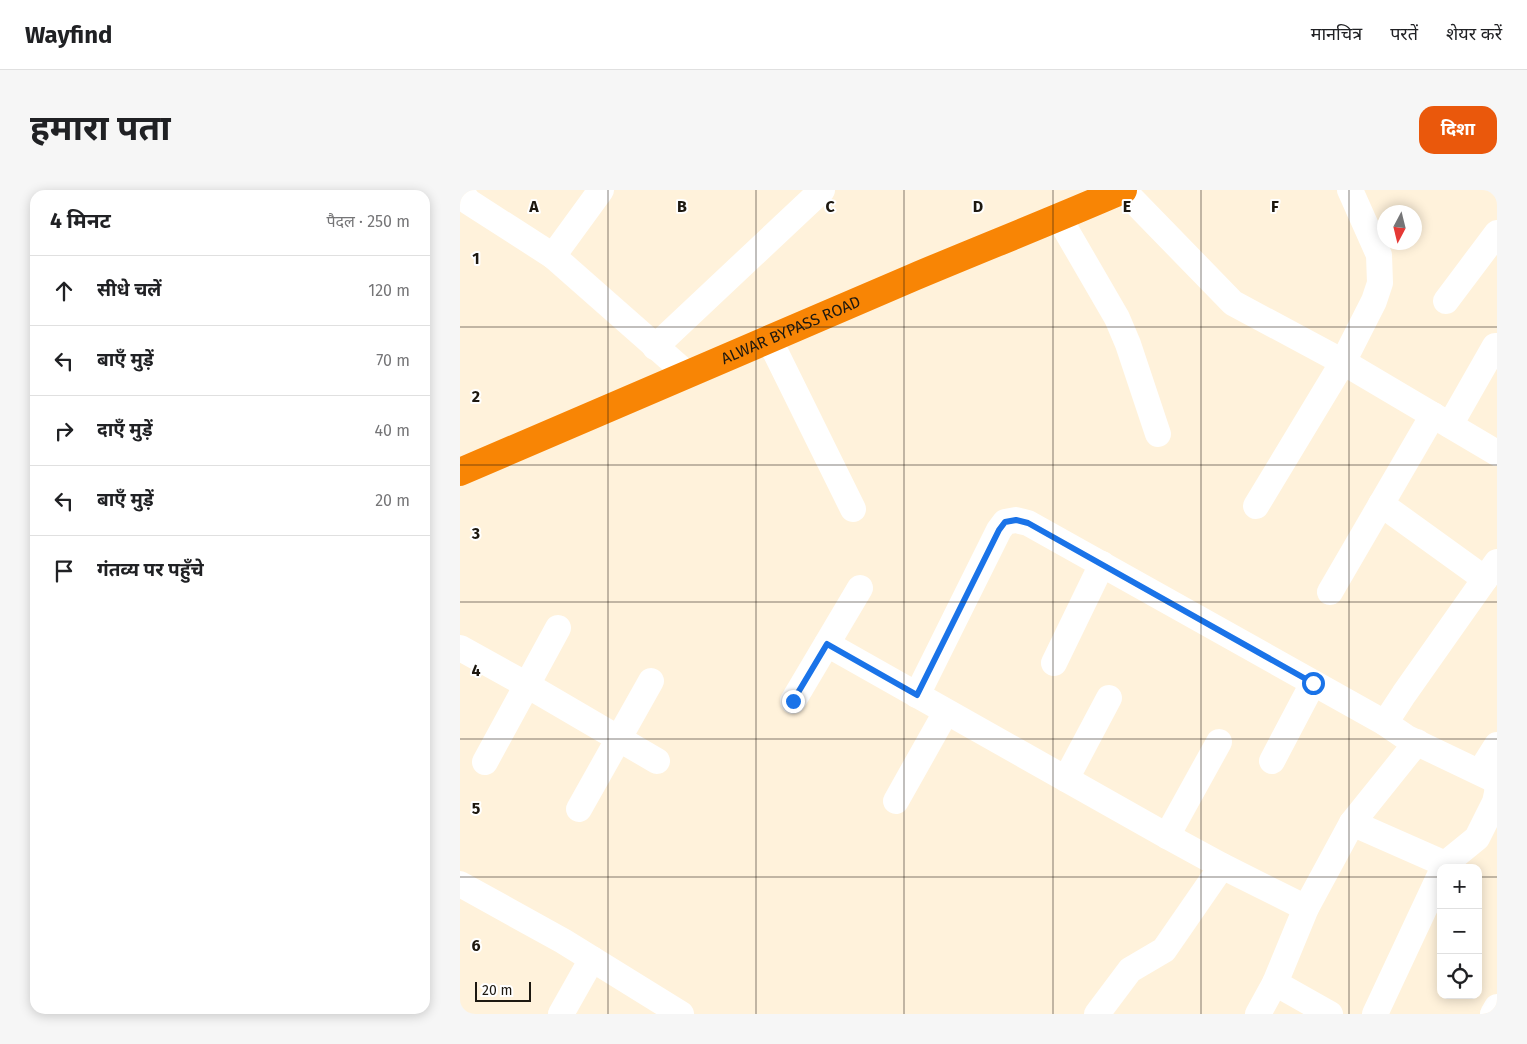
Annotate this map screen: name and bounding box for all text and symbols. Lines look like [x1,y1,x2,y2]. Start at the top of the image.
text: Wayfind [25,21,112,49]
text: मानचित्र [1311,23,1362,45]
text: परतें [1390,23,1418,45]
text: शेयर करें [1446,23,1502,45]
button: दिशा [1419,106,1497,154]
text: हमारा पता [30,107,170,149]
text: A [528,197,539,216]
text: B [677,197,687,216]
text: C [825,197,835,216]
text: D [973,197,983,216]
text: E [1123,197,1131,216]
text: F [1271,197,1279,216]
north arrow [1377,205,1422,250]
text: 4 मिनट [50,208,111,234]
text: पैदल · 250 m [326,212,410,231]
text: 1 [472,249,480,268]
icon: ahead [50,277,78,305]
text: सीधे चलें [97,278,161,301]
text: 120 m [368,281,410,300]
street label: ALWAR BYPASS ROAD [718,291,863,368]
icon: left [50,347,78,375]
text: बाएँ मुड़ें [97,348,154,371]
text: 70 m [376,351,410,370]
text: 2 [472,387,480,406]
icon: right [50,417,78,445]
text: दाएँ मुड़ें [97,418,153,441]
text: 40 m [375,421,410,440]
icon: left [50,487,78,515]
text: बाएँ मुड़ें [97,488,154,511]
text: 20 m [375,491,410,510]
text: 3 [471,524,480,543]
icon: arrive [50,557,78,585]
text: गंतव्य पर पहुँचे [97,558,204,581]
text: 4 [471,661,481,680]
route start [1302,672,1325,695]
route end [782,690,805,713]
text: 5 [472,799,481,818]
map controls [1437,864,1482,999]
button: + [1437,864,1482,909]
button: − [1437,909,1482,954]
text: 6 [471,936,481,955]
button: locate [1437,954,1482,999]
scale bar [475,979,531,1002]
text: 20 m [482,982,512,999]

